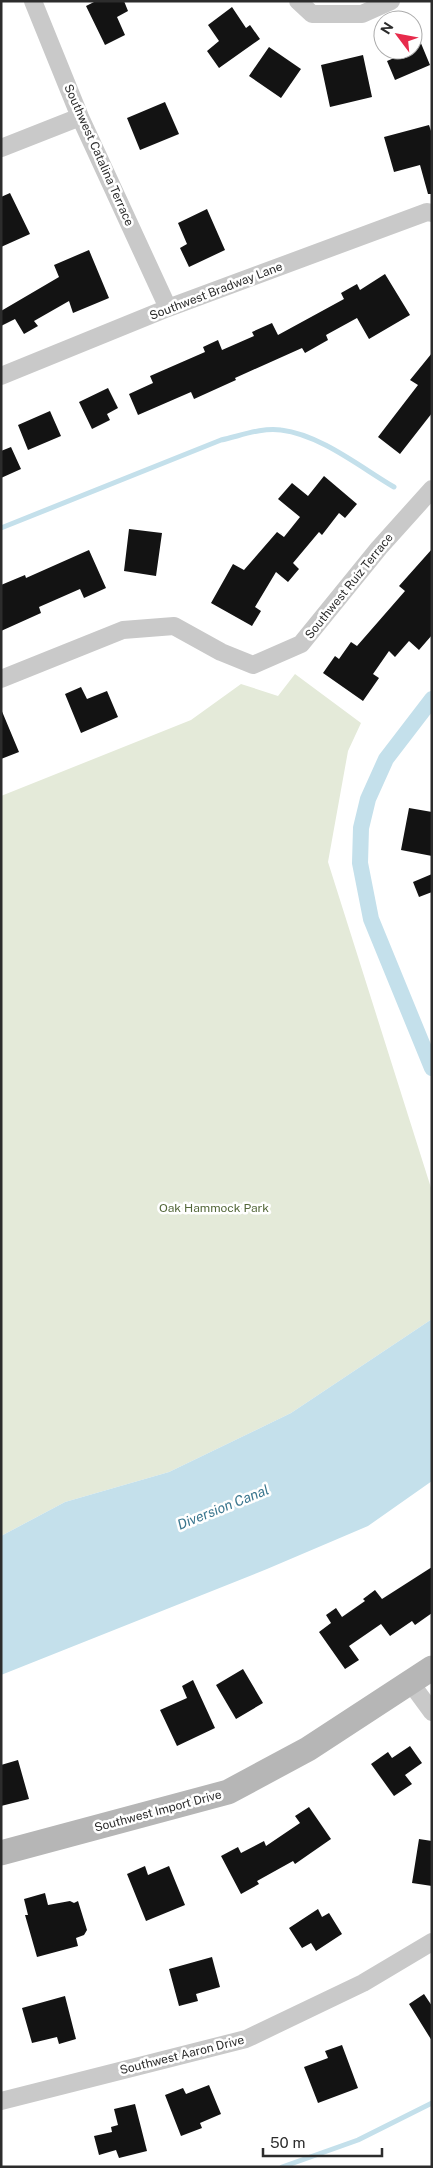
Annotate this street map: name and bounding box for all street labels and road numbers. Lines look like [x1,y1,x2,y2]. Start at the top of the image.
street label: Southwest Catalina Terrace [61,82,137,228]
street label: Southwest Bradway Lane [148,259,285,323]
street label: Southwest Ruiz Terrace [302,530,396,642]
street label: Southwest Import Drive [93,1787,223,1835]
street label: Southwest Aaron Drive [118,2033,246,2077]

